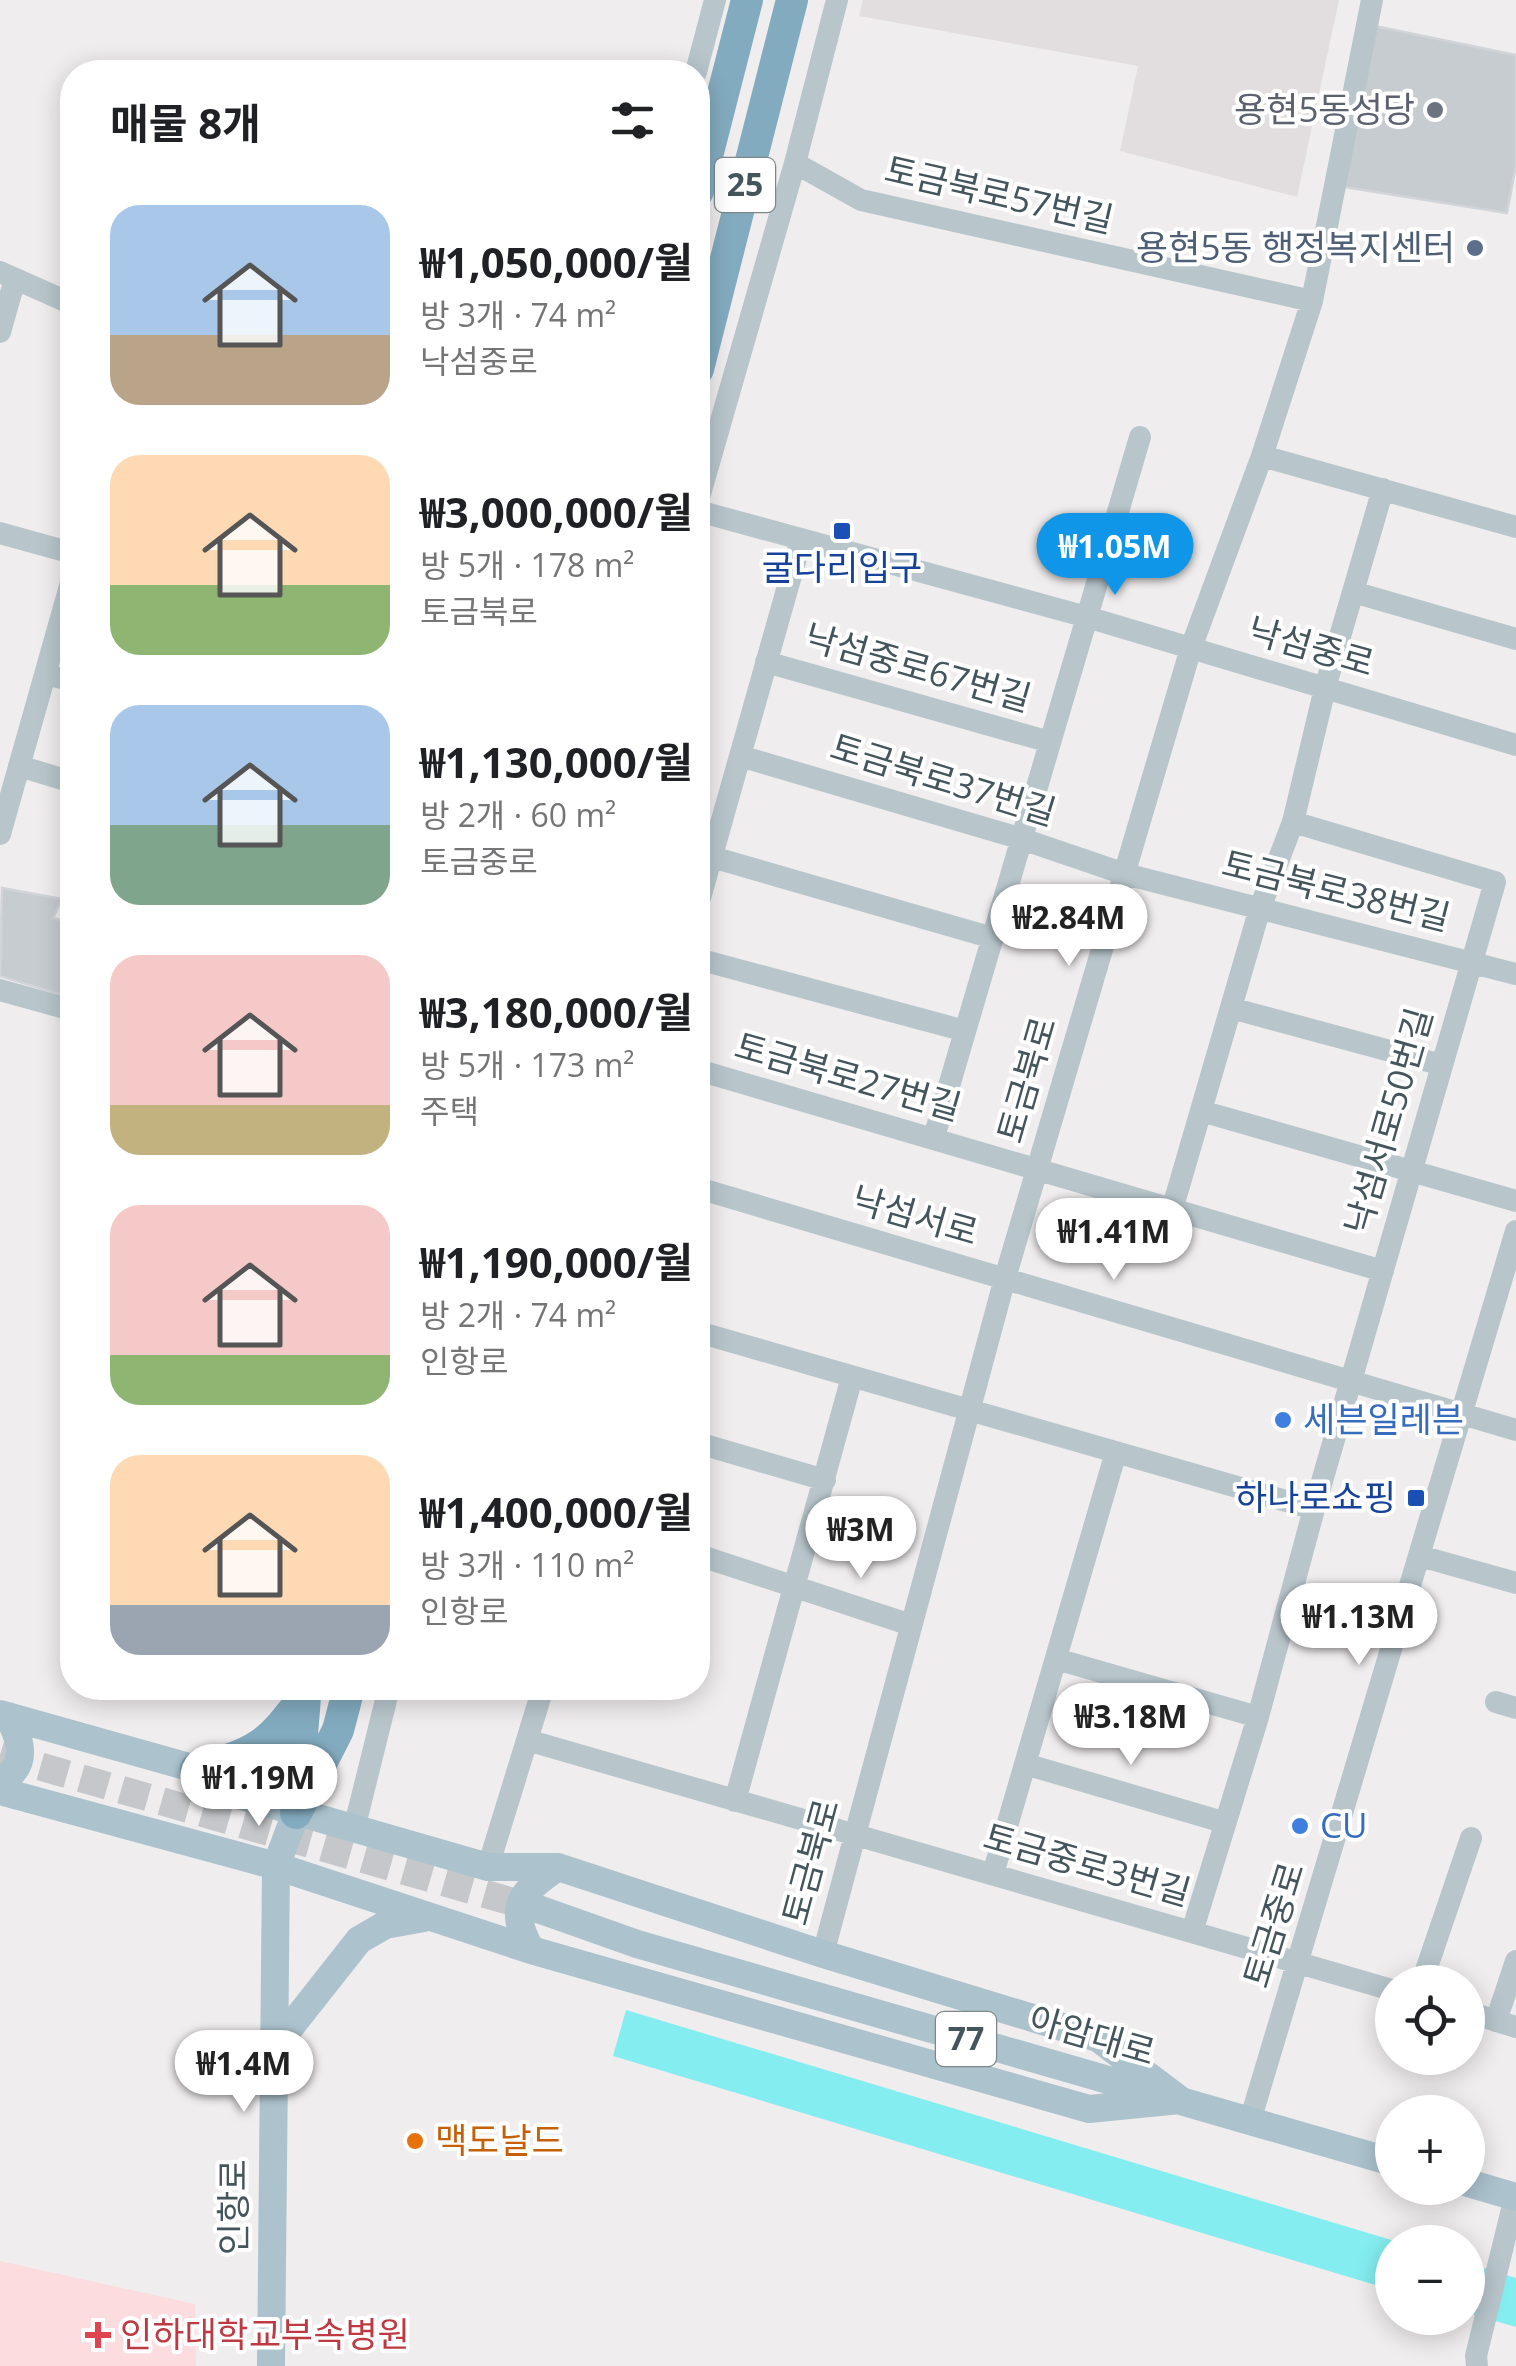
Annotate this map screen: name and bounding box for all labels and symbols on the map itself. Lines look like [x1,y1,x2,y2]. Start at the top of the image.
place label: 용현5동성당 [1234,85,1415,132]
marker: 용현5동성당 [1424,99,1446,121]
street label: 토금북로57번길 [880,144,1118,243]
road number: 25 [715,158,775,212]
place label: 용현5동 행정복지센터 [1136,223,1455,270]
marker: 용현5동 행정복지센터 [1464,237,1486,259]
pin: ₩1.05M [1034,513,1196,598]
marker: 굴다리입구 [831,520,853,542]
place label: 굴다리입구 [761,543,923,590]
street label: 낙섬중로 [1243,605,1380,686]
street label: 낙섬중로67번길 [800,612,1037,721]
street label: 토금북로37번길 [825,722,1062,835]
street label: 토금북로38번길 [1218,839,1455,941]
pin: ₩2.84M [988,884,1150,969]
street label: 낙섬서로50번길 [1333,1002,1442,1239]
street label: 토금북로 [985,1011,1066,1148]
street label: 토금북로27번길 [730,1021,967,1130]
street label: 낙섬서로 [847,1174,984,1255]
pin: ₩1.41M [1033,1198,1195,1283]
place label: 세븐일레븐 [1303,1395,1464,1442]
marker: 세븐일레븐 [1272,1409,1294,1431]
place label: 하나로쇼핑 [1235,1473,1396,1520]
marker: 하나로쇼핑 [1405,1487,1427,1509]
pin: ₩3M [813,1496,909,1581]
pin: ₩1.13M [1278,1583,1440,1668]
pin: ₩3.18M [1050,1683,1212,1768]
pin: ₩1.19M [178,1744,340,1829]
street label: 토금북로 [770,1793,849,1930]
place label: CU [1320,1801,1368,1848]
street label: 토금중로3번길 [978,1812,1196,1916]
marker: CU [1289,1815,1311,1837]
street label: 토금중로 [1231,1856,1314,1993]
street label: 아암대로 [1024,1994,1161,2075]
road number: 77 [936,2012,996,2066]
pin: ₩1.4M [174,2030,314,2115]
place label: 맥도날드 [435,2116,564,2163]
marker: 맥도날드 [404,2130,426,2152]
street label: 인항로 [209,2159,256,2255]
place label: 인하대학교부속병원 [120,2310,410,2357]
marker: 인하대학교부속병원 [85,2322,111,2348]

